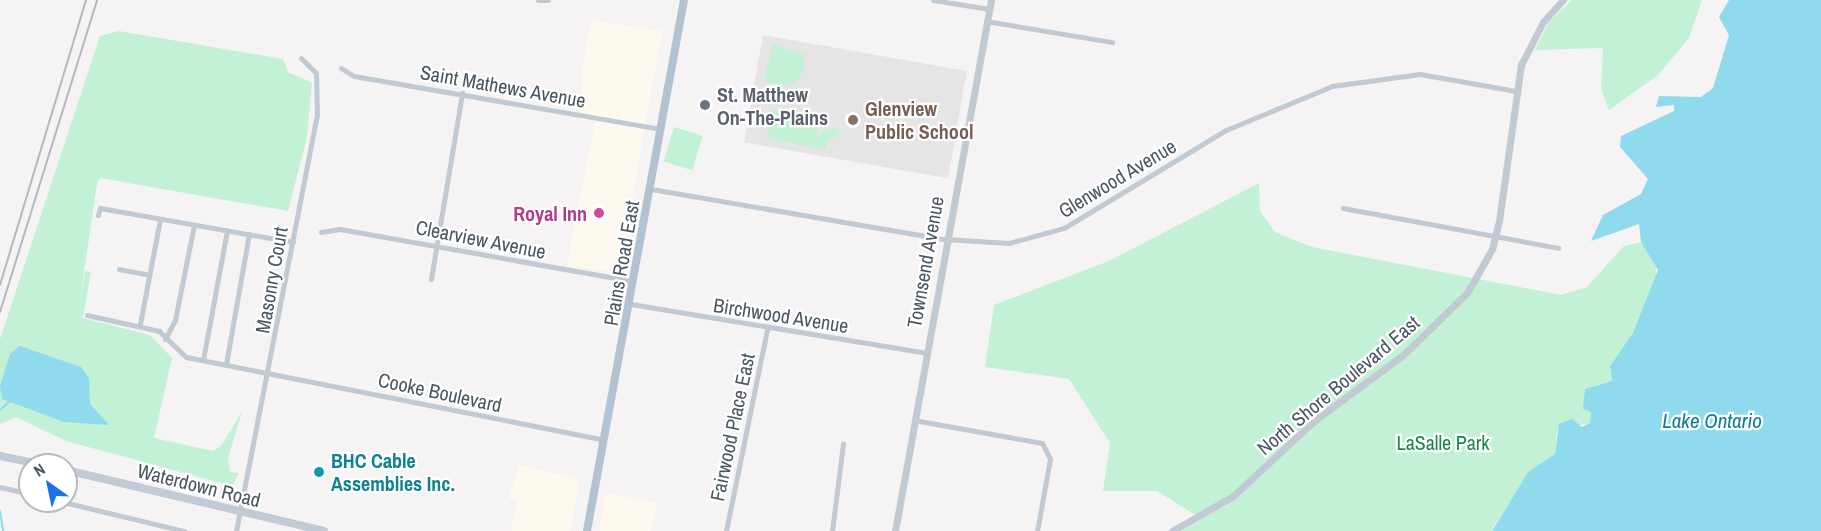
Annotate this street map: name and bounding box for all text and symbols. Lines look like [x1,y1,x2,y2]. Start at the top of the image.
street label: Saint Mathews Avenue [418,60,588,112]
place label: St. Matthew On-The-Plains [717,82,828,129]
place label: Glenview Public School [865,96,973,143]
marker: St. Matthew On-The-Plains [698,98,712,112]
marker: Glenview Public School [846,113,860,127]
street label: Glenwood Avenue [1054,133,1180,223]
street label: Townsend Avenue [902,194,948,330]
street label: Plains Road East [598,199,644,327]
place label: Royal Inn [513,201,587,225]
marker: Royal Inn [592,206,606,220]
street label: Clearview Avenue [414,215,548,263]
street label: Masonry Court [250,225,292,335]
street label: Birchwood Avenue [711,292,851,338]
street label: North Shore Boulevard East [1252,310,1424,460]
street label: Fairwood Place East [705,351,759,503]
street label: Cooke Boulevard [376,367,504,417]
water label: Lake Ontario [1662,408,1762,434]
park label: LaSalle Park [1397,430,1489,454]
place label: BHC Cable Assemblies Inc. [331,448,455,495]
north arrow [18,453,78,513]
text: N [29,458,49,481]
street label: Waterdown Road [135,458,263,512]
marker: BHC Cable Assemblies Inc. [312,465,326,479]

